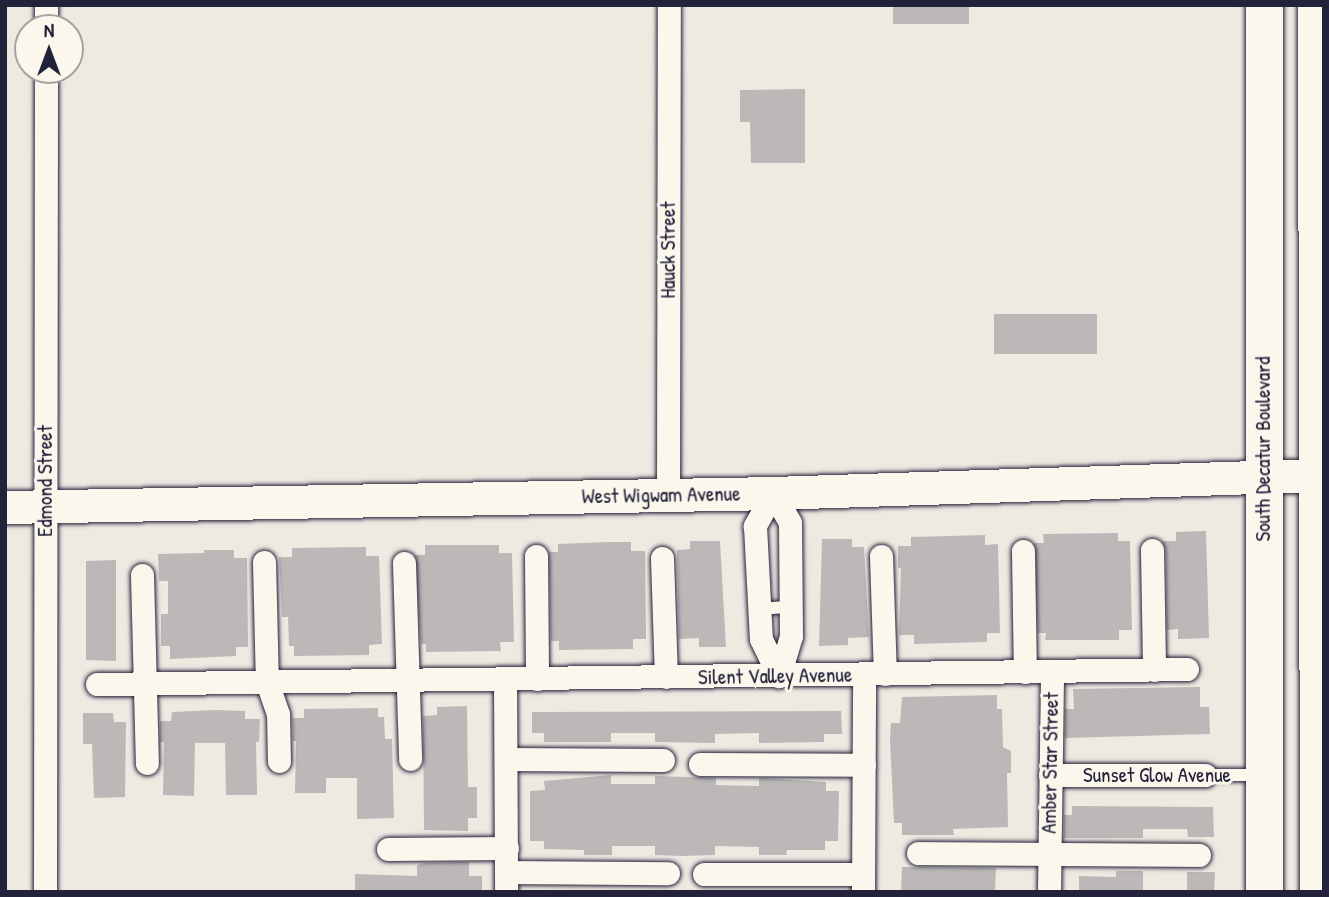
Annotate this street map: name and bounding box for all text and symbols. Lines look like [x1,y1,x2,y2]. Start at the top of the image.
north arrow [14,14,84,84]
text: N [44,17,54,43]
street label: Hauck Street [655,201,681,299]
street label: South Decatur Boulevard [1250,357,1276,541]
street label: Edmond Street [32,425,58,537]
street label: West Wigwam Avenue [581,481,741,509]
street label: Silent Valley Avenue [698,662,852,690]
street label: Amber Star Street [1036,692,1064,834]
street label: Sunset Glow Avenue [1083,762,1231,788]

